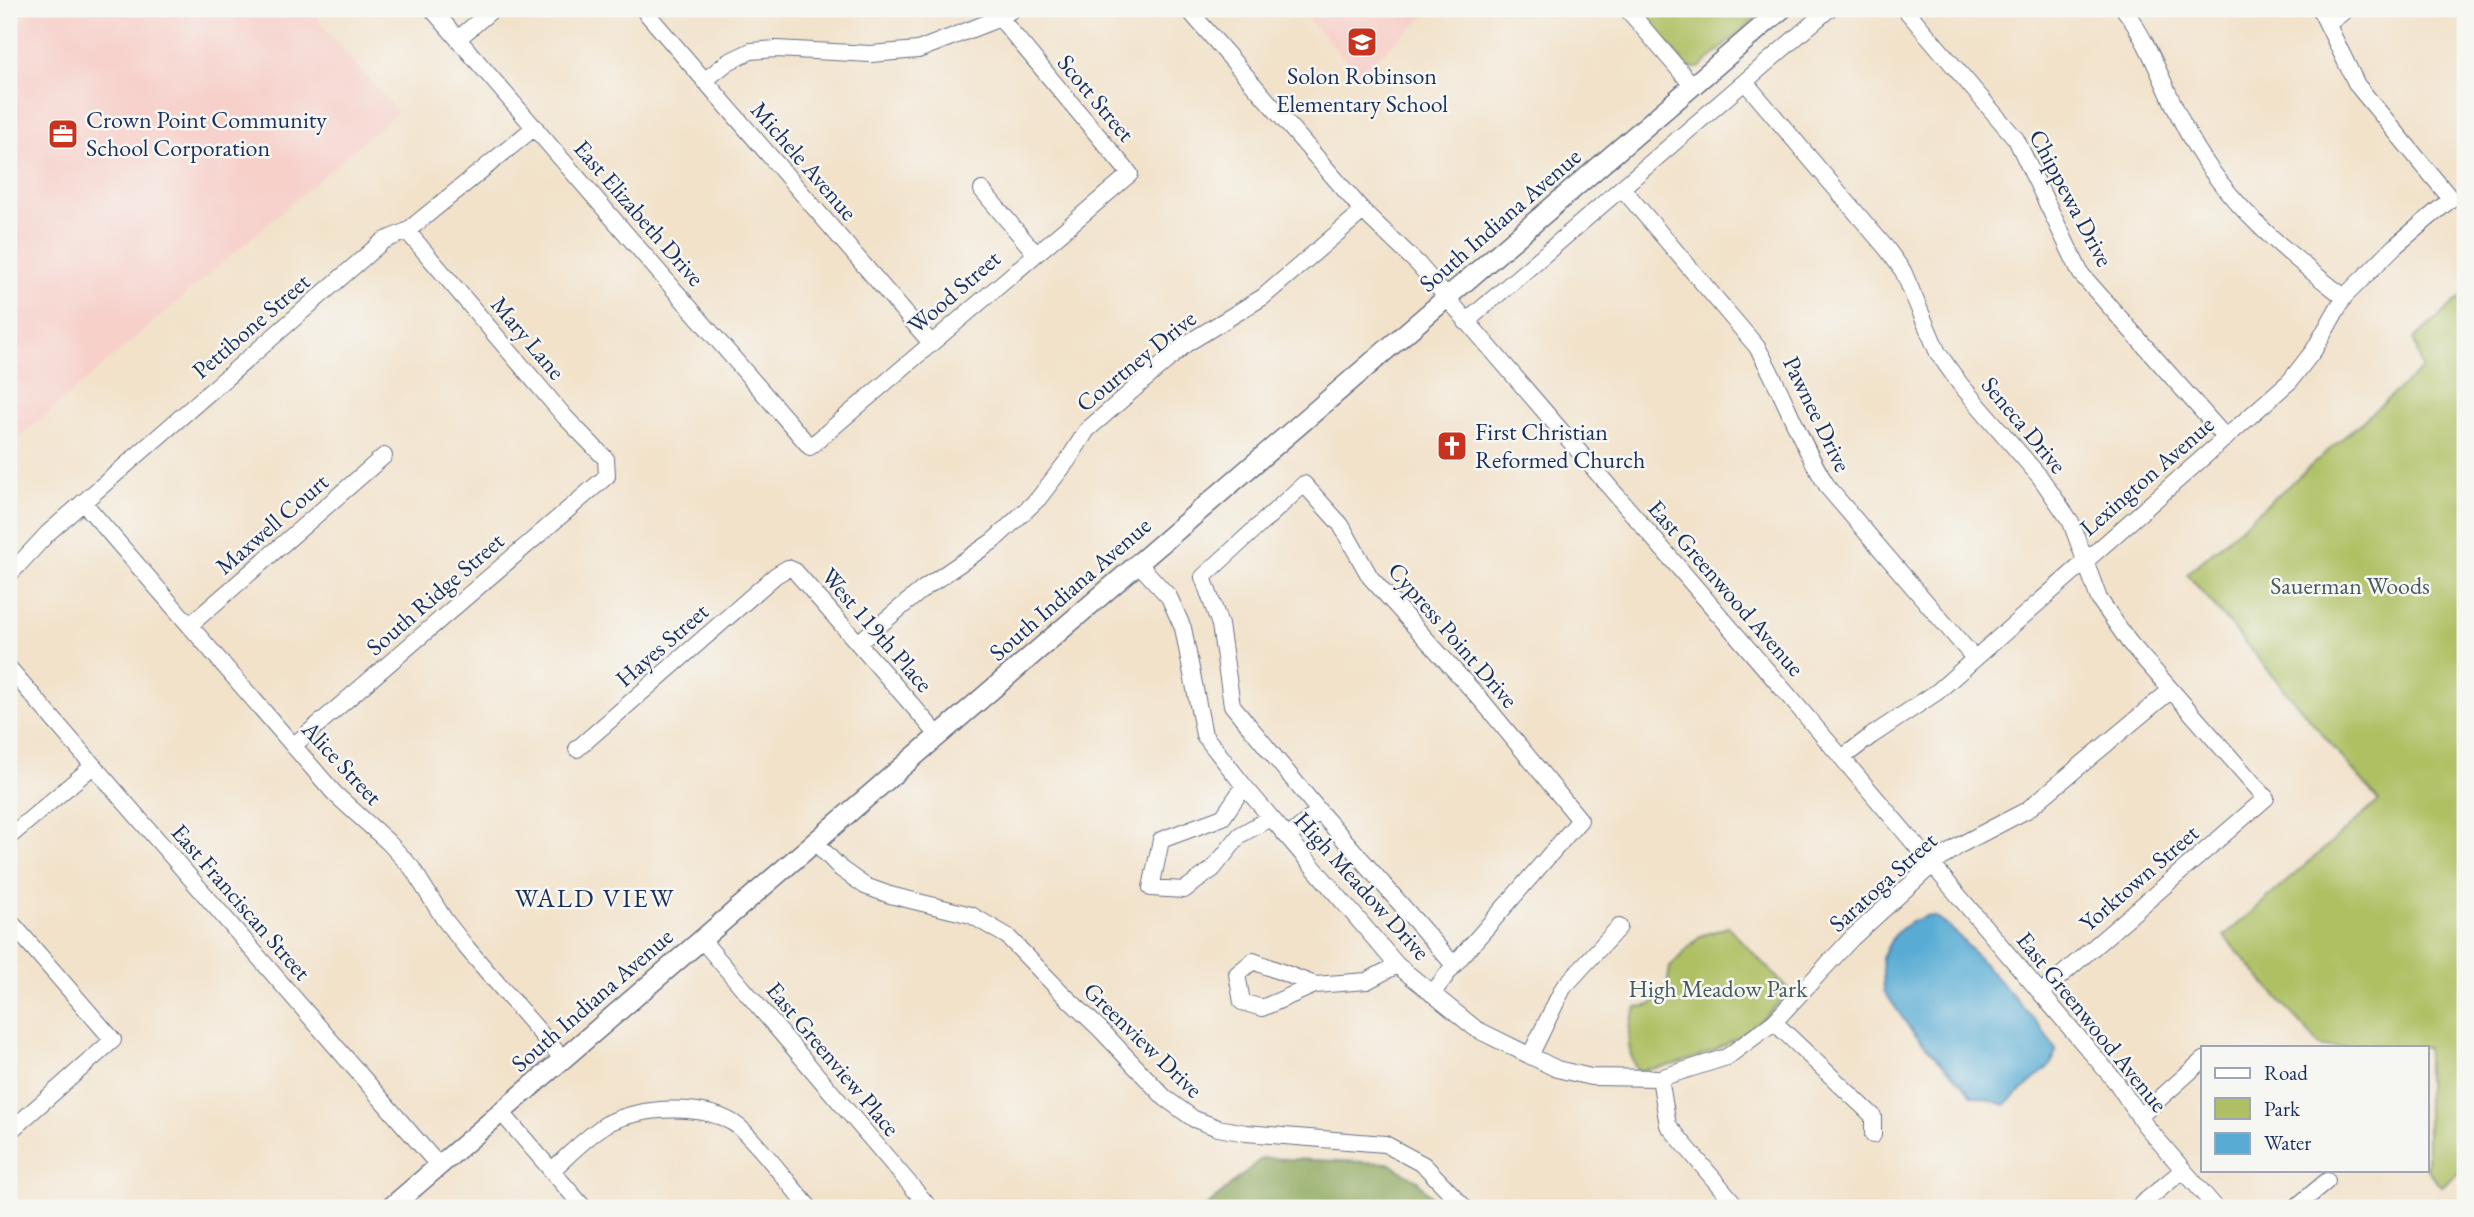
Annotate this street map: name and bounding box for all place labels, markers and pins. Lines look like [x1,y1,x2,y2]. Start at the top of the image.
school or university icon: Solon Robinson Elementary School [1345,25,1379,59]
place label: Solon Robinson Elementary School [1276,60,1448,119]
place label: Crown Point Community School Corporation [86,104,327,163]
office icon: Crown Point Community School Corporation [46,117,80,151]
place label: First Christian Reformed Church [1475,416,1645,475]
church icon: First Christian Reformed Church [1435,429,1469,463]

